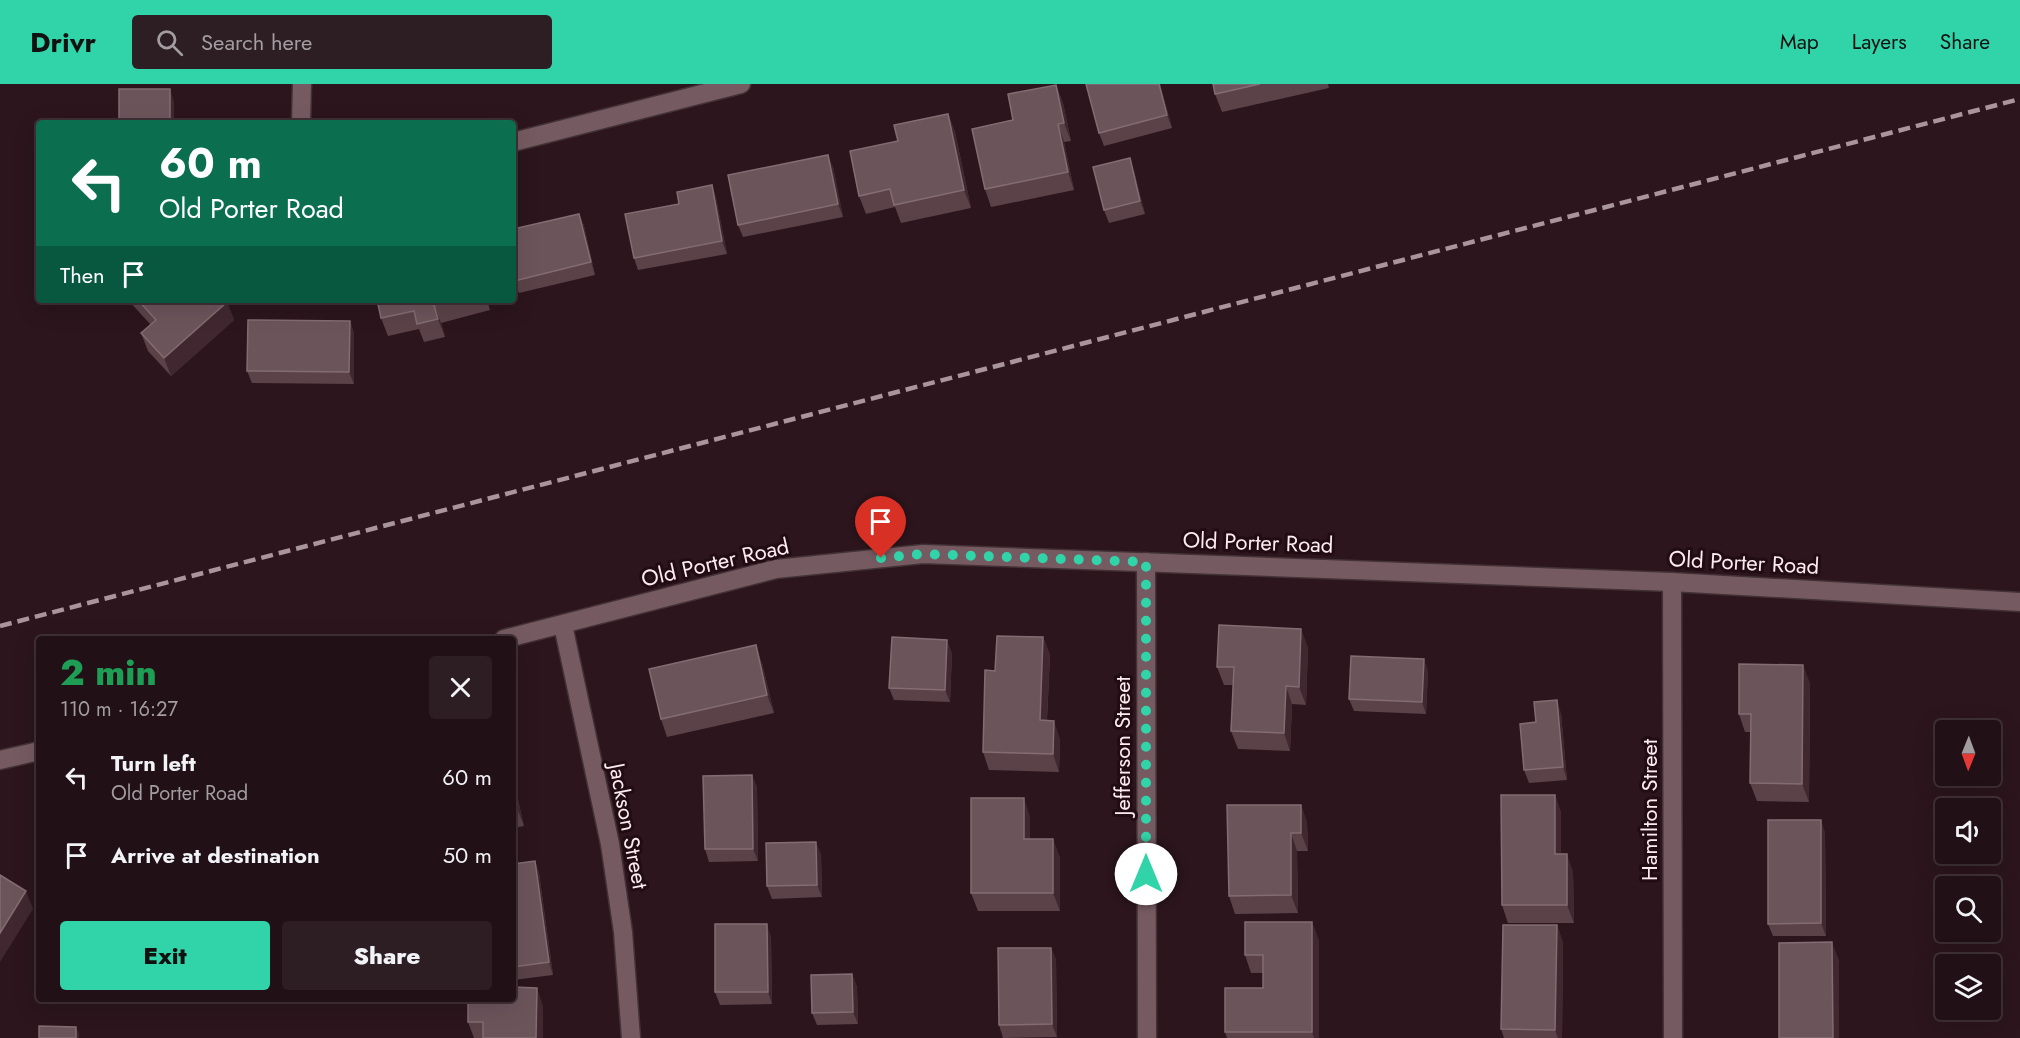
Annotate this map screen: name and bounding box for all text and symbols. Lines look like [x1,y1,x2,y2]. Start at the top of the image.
search box [132,15,552,69]
text: Drivr [30,22,96,63]
icon: search [153,26,186,59]
text: Search here [201,26,312,58]
text: Map [1780,27,1819,57]
text: Layers [1852,27,1907,57]
text: Share [1940,27,1990,57]
text: 60 m [159,133,262,194]
icon: left [60,144,138,222]
text: Old Porter Road [159,189,344,228]
icon: arrive [117,258,150,291]
text: Then [60,259,105,291]
pin [855,496,906,558]
icon: arrive [864,505,897,538]
street label: Old Porter Road [1182,523,1334,561]
street label: Old Porter Road [638,529,792,595]
street label: Old Porter Road [1668,542,1820,582]
text: 2 min [60,646,157,698]
button: close [429,656,492,719]
street label: Jefferson Street [1106,675,1138,819]
text: 110 m · 16:27 [60,695,178,724]
north arrow [1935,720,2001,786]
map controls [1935,720,2001,1020]
street label: Hamilton Street [1633,738,1665,881]
text: Turn left [111,747,196,779]
street label: Jackson Street [601,757,657,892]
icon: left [60,761,93,794]
text: 60 m [442,761,492,793]
text: Old Porter Road [111,779,248,808]
button: sound [1935,798,2001,864]
icon: arrive [60,839,93,872]
text: Arrive at destination [111,839,320,871]
text: 50 m [443,839,492,871]
position arrow [1114,842,1178,906]
button: search [1935,876,2001,942]
button: Exit [60,921,270,990]
button: Share [282,921,492,990]
button: layers [1935,954,2001,1020]

